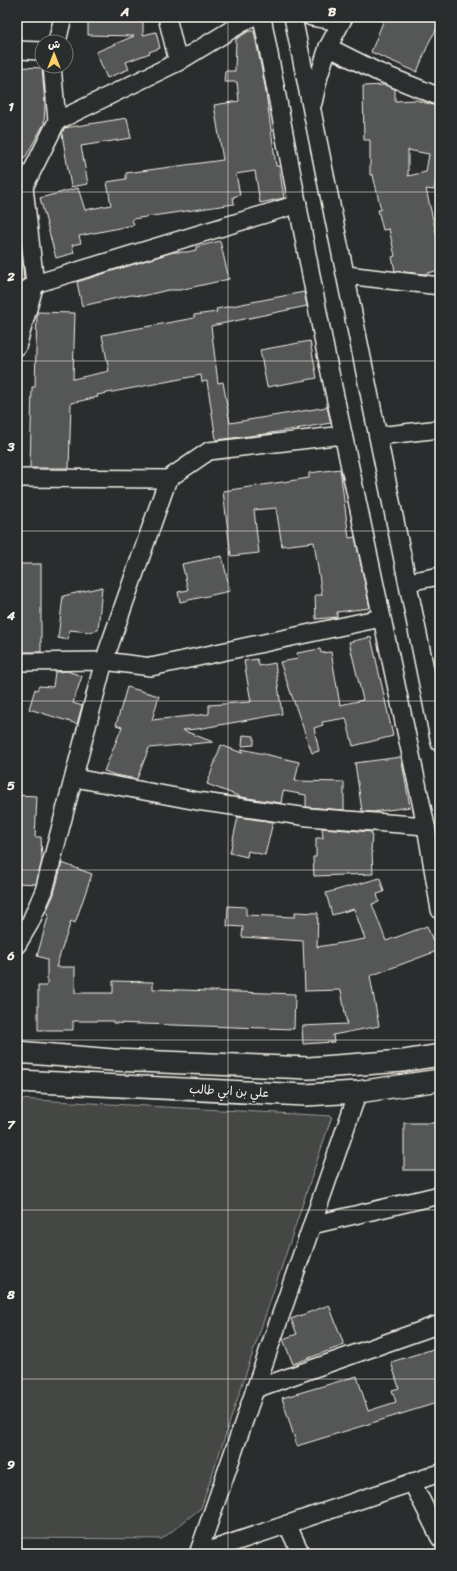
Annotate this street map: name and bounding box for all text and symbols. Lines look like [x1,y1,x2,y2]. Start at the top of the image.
text: A [120,0,129,23]
text: B [328,0,337,23]
north arrow [34,34,74,74]
text: ش [48,35,60,54]
text: 1 [8,95,14,118]
text: 2 [6,265,15,288]
text: 3 [6,435,15,458]
text: 4 [6,604,16,627]
text: 5 [7,774,15,797]
text: 6 [6,944,15,967]
street label: علي بن ابي طالب [189,1078,269,1104]
text: 7 [7,1113,16,1136]
text: 8 [6,1283,15,1306]
text: 9 [7,1453,15,1476]

